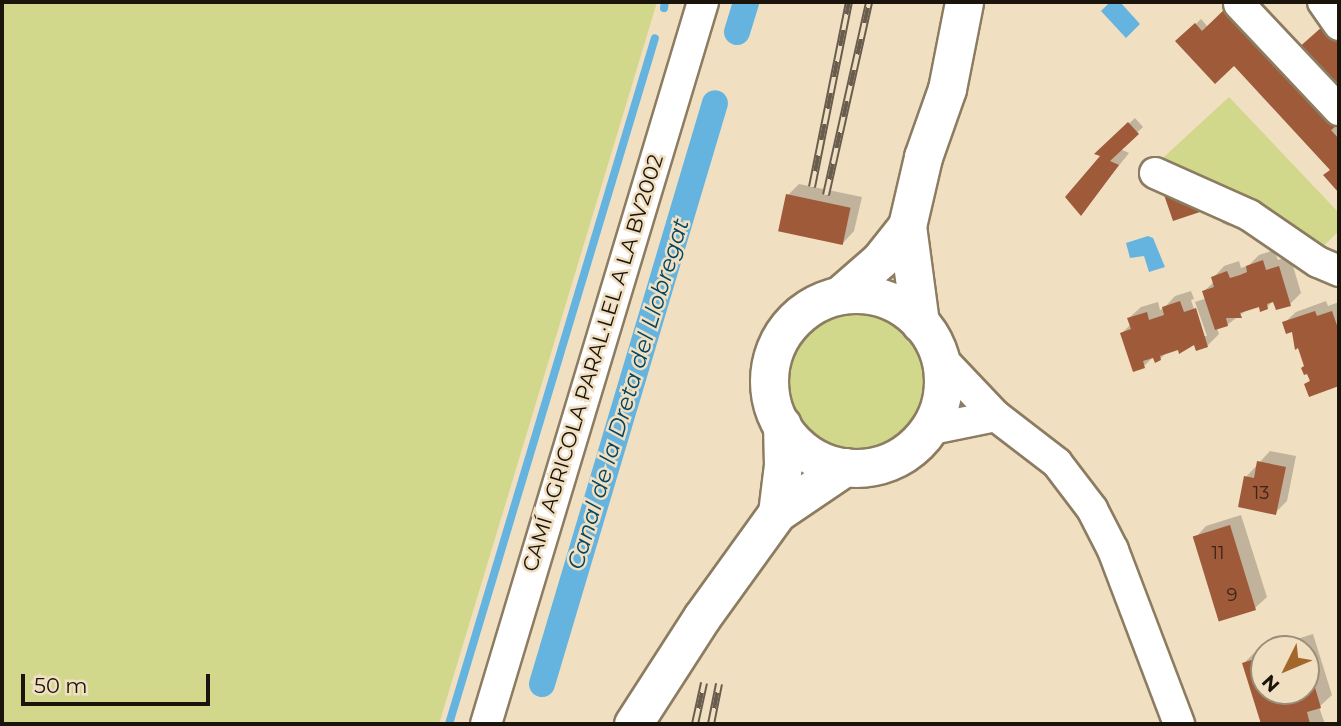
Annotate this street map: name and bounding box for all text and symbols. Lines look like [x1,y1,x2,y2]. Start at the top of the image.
street label: CAMÍ AGRICOLA PARAL·LEL A LA BV2002 [517,151,669,575]
water label: Canal de la Dreta del Llobregat [561,215,695,573]
house number: 13 [1253,482,1269,504]
house number: 11 [1212,542,1224,564]
house number: 9 [1227,584,1237,606]
north arrow [1250,635,1320,705]
scale bar [24,660,214,704]
text: N [1257,670,1284,697]
text: 50 m [34,673,88,698]

